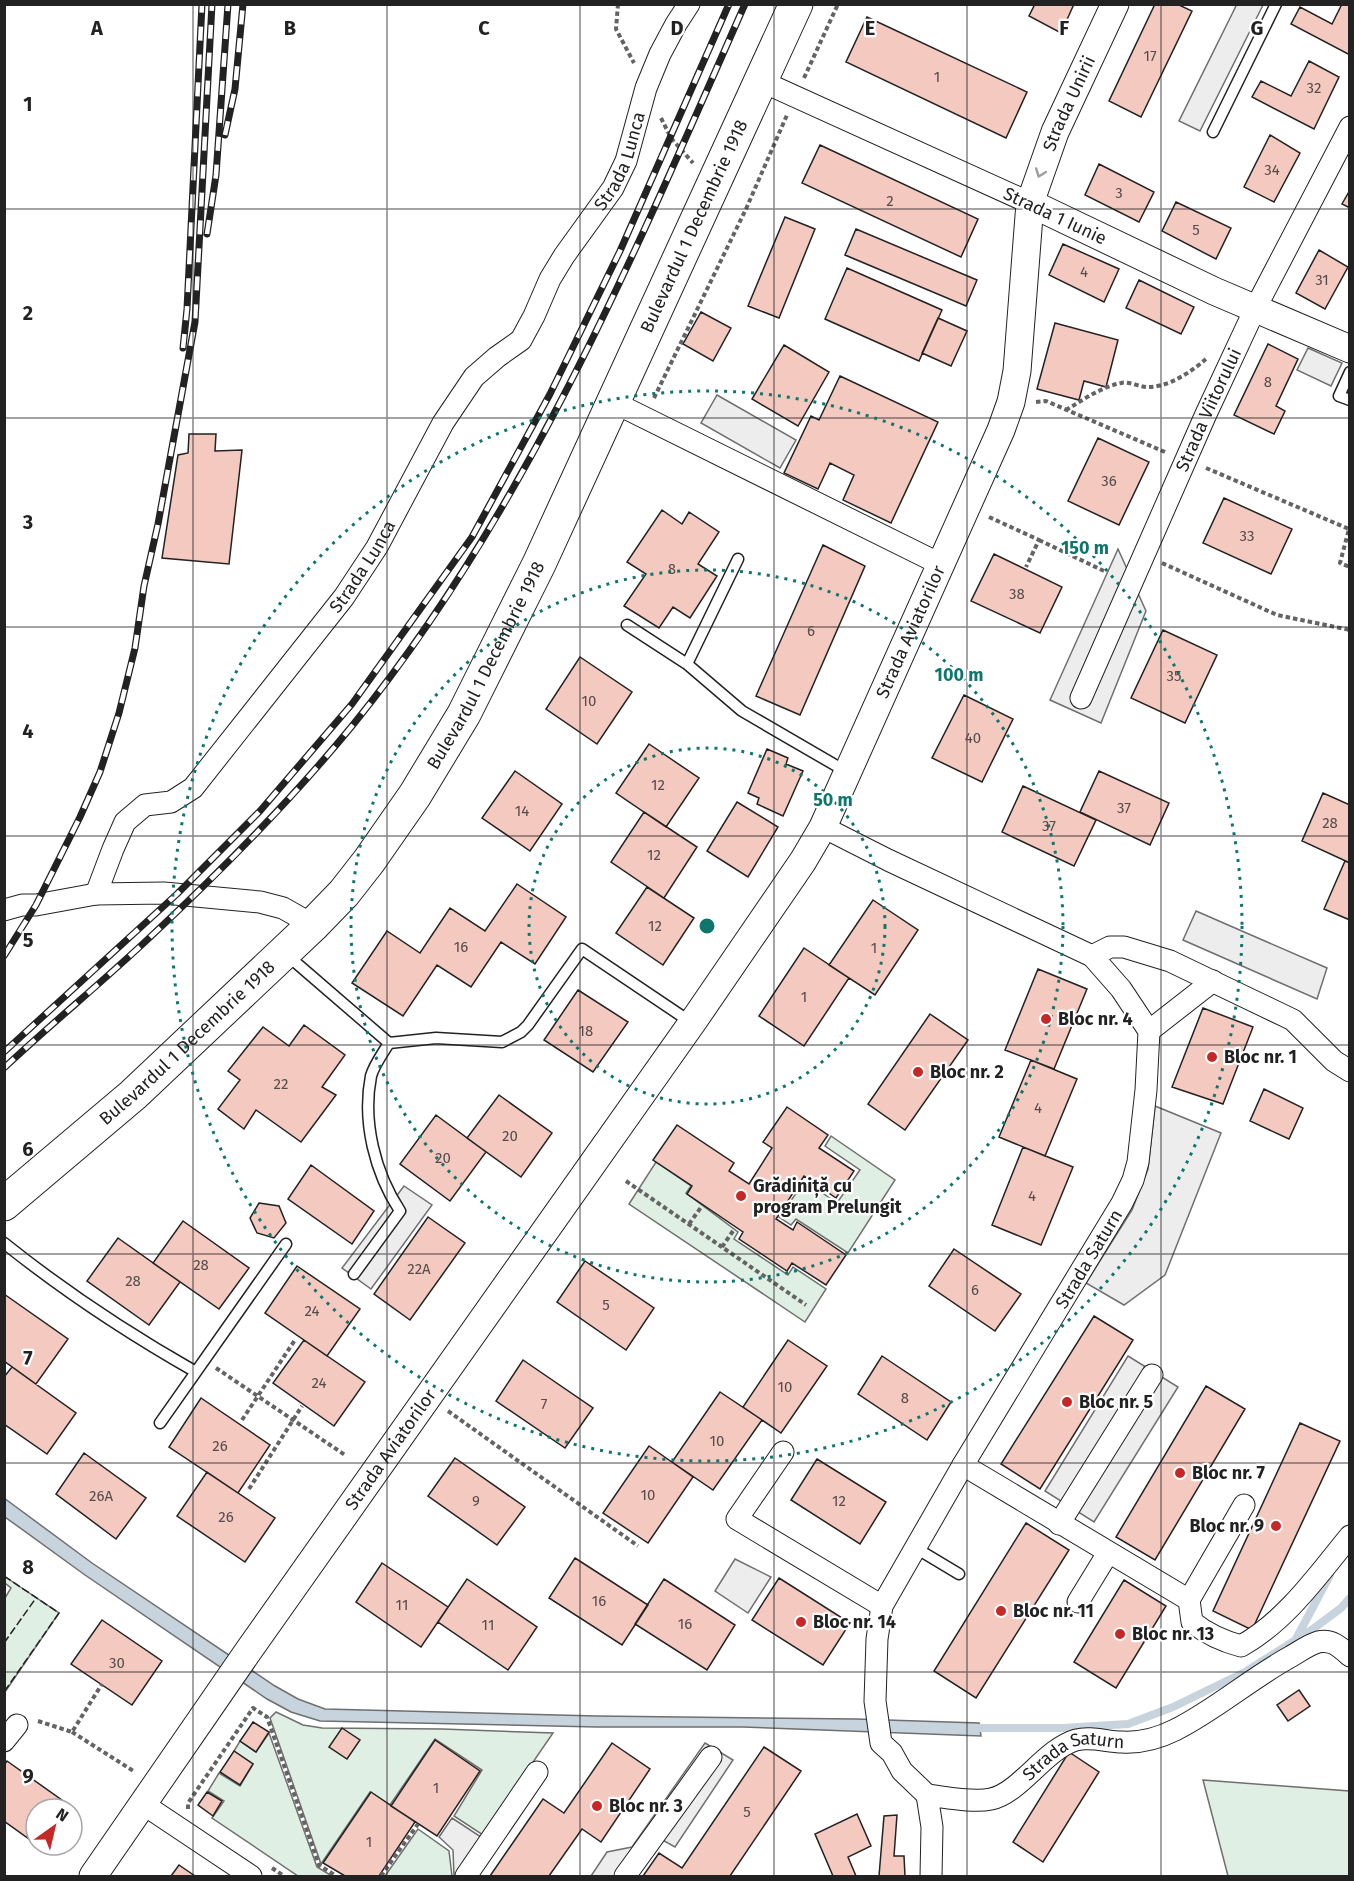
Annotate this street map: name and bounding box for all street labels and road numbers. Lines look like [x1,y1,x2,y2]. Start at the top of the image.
street label: Strada Unirii [1038,52,1100,154]
street label: Strada Lunca [589,109,650,215]
street label: Bulevardul 1 Decembrie 1918 [636,116,752,336]
street label: Strada 1 Iunie [1000,182,1110,250]
street label: Strada Viitorului [1171,345,1246,475]
street label: Strada Lunca [325,517,400,617]
street label: Bulevardul 1 Decembrie 1918 [422,558,550,773]
street label: Strada Aviatorilor [871,562,950,702]
street label: Bulevardul 1 Decembrie 1918 [95,956,280,1130]
street label: Strada Saturn [1051,1205,1127,1313]
street label: Strada Aviatorilor [340,1385,441,1514]
street label: Strada Saturn [1018,1727,1125,1785]

